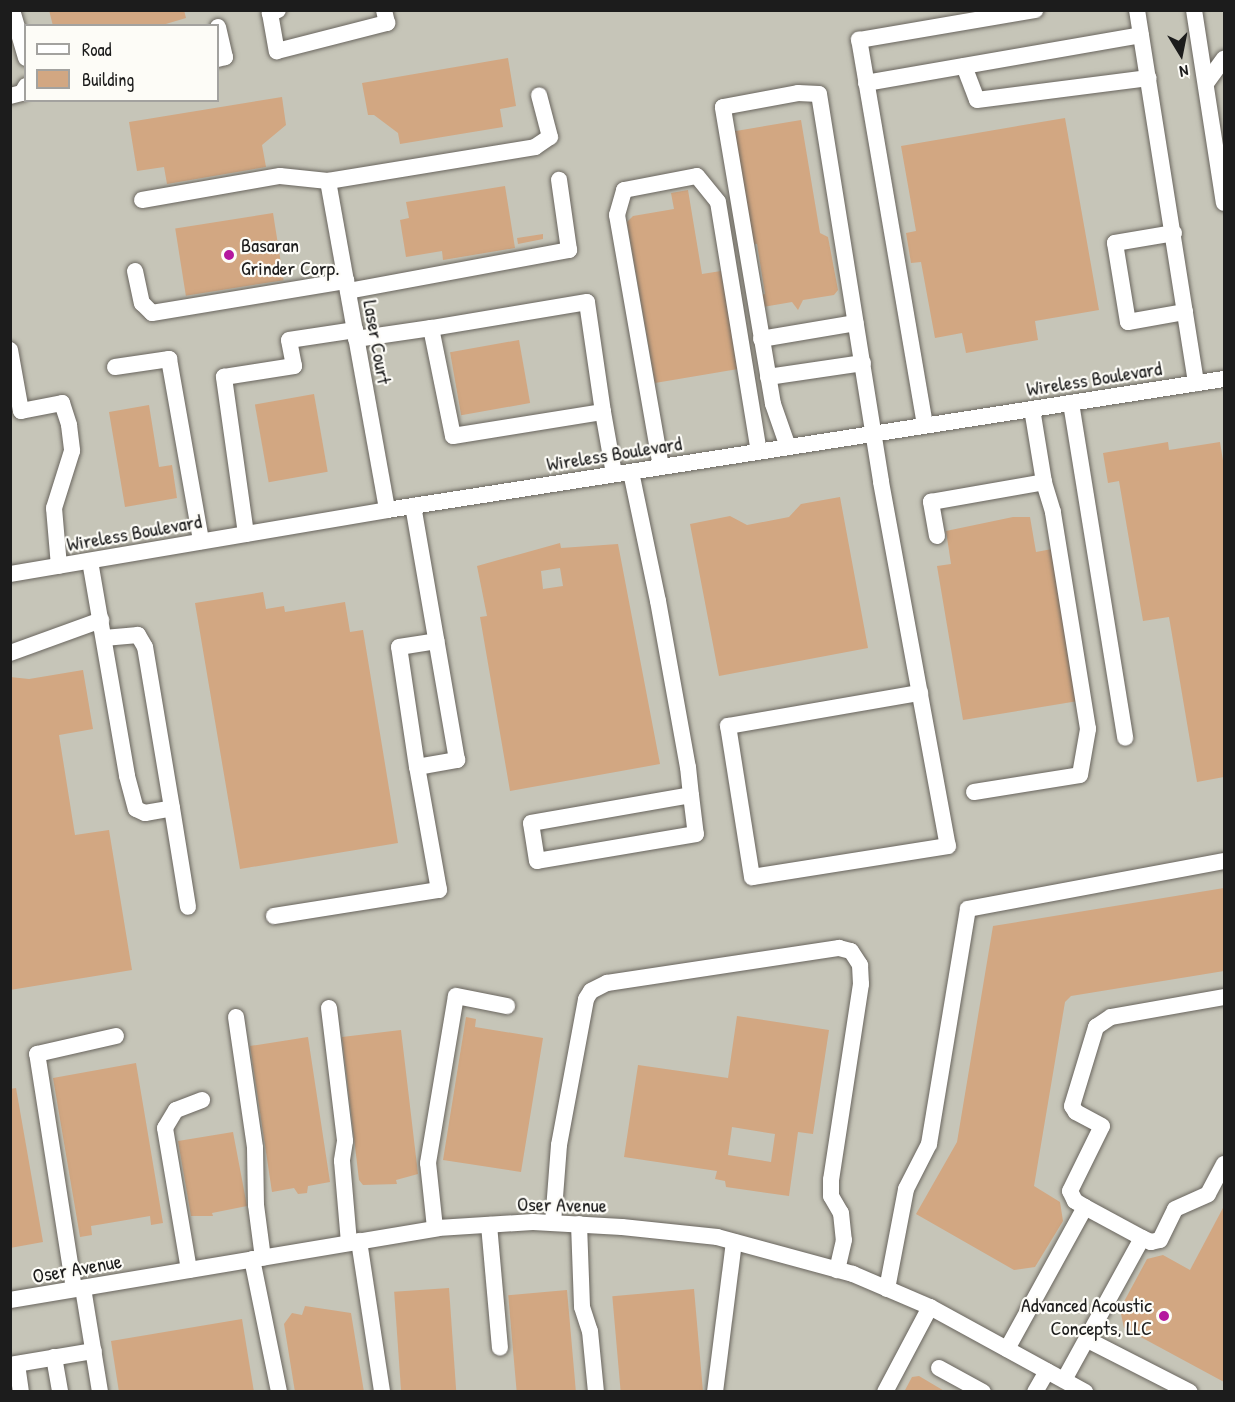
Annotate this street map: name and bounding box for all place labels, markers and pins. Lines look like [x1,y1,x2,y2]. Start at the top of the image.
place label: Basaran Grinder Corp. [241,232,339,279]
marker: Basaran Grinder Corp. [222,248,236,262]
place label: Advanced Acoustic Concepts, LLC [1021,1292,1152,1339]
marker: Advanced Acoustic Concepts, LLC [1157,1309,1171,1323]

